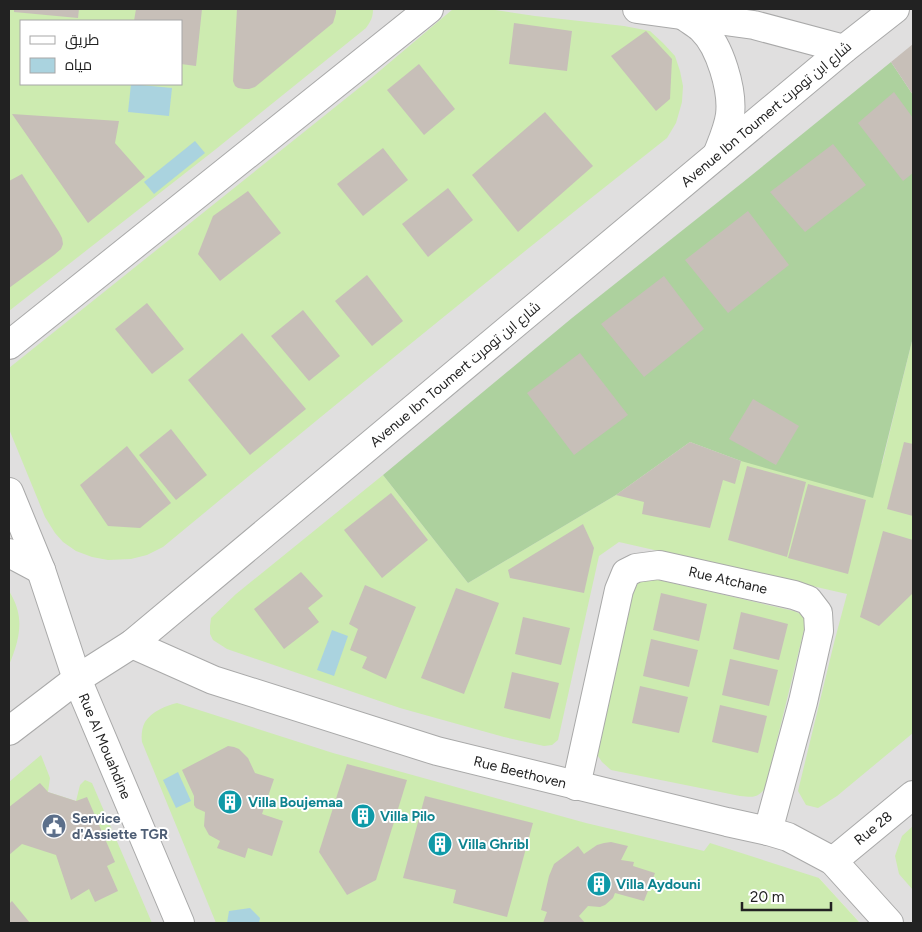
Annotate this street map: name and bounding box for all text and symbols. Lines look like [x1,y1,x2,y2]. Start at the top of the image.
legend [20,20,182,85]
text: طريق [65,31,99,50]
street label: Avenue Ibn Toumert شارع ابن تومرت [678,38,855,191]
text: مياه [65,56,92,74]
street label: Avenue Ibn Toumert شارع ابن تومرت [367,298,544,451]
street label: Rue Atchane [687,563,769,598]
street label: Rue Al Mouahdine [75,691,135,802]
street label: Rue Beethoven [472,753,568,792]
building icon: Villa Boujemaa [217,789,243,815]
place label: Villa Boujemaa [248,794,343,811]
building icon: Villa Pilo [350,803,376,829]
place label: Villa Pilo [380,808,435,825]
street label: Rue 28 [851,808,896,849]
place label: Service d'Assiette TGR [72,810,168,843]
public building icon: Service d'Assiette TGR [41,813,67,839]
building icon: Villa Ghribl [427,831,453,857]
place label: Villa Ghribl [458,836,529,853]
building icon: Villa Aydouni [586,871,612,897]
place label: Villa Aydouni [616,876,701,893]
scale bar [742,880,831,912]
text: 20 m [750,888,784,906]

